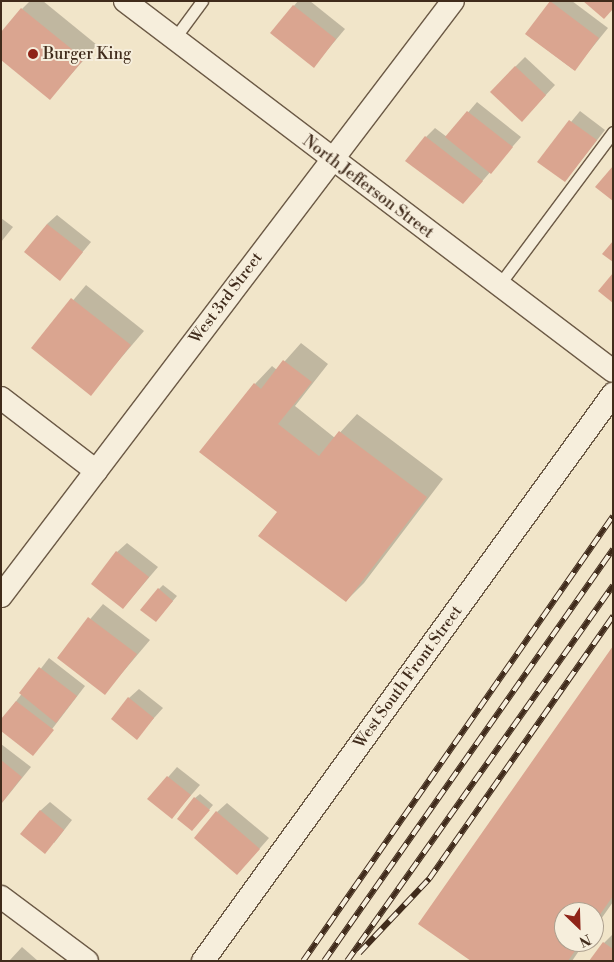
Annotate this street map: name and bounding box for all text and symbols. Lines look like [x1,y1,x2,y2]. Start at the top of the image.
place label: Burger King [43,44,131,64]
marker: Burger King [27,48,39,60]
street label: North Jefferson Street [299,131,437,243]
street label: West 3rd Street [185,249,267,347]
street label: West South Front Street [350,602,466,752]
north arrow [554,902,604,952]
text: N [576,929,593,950]

